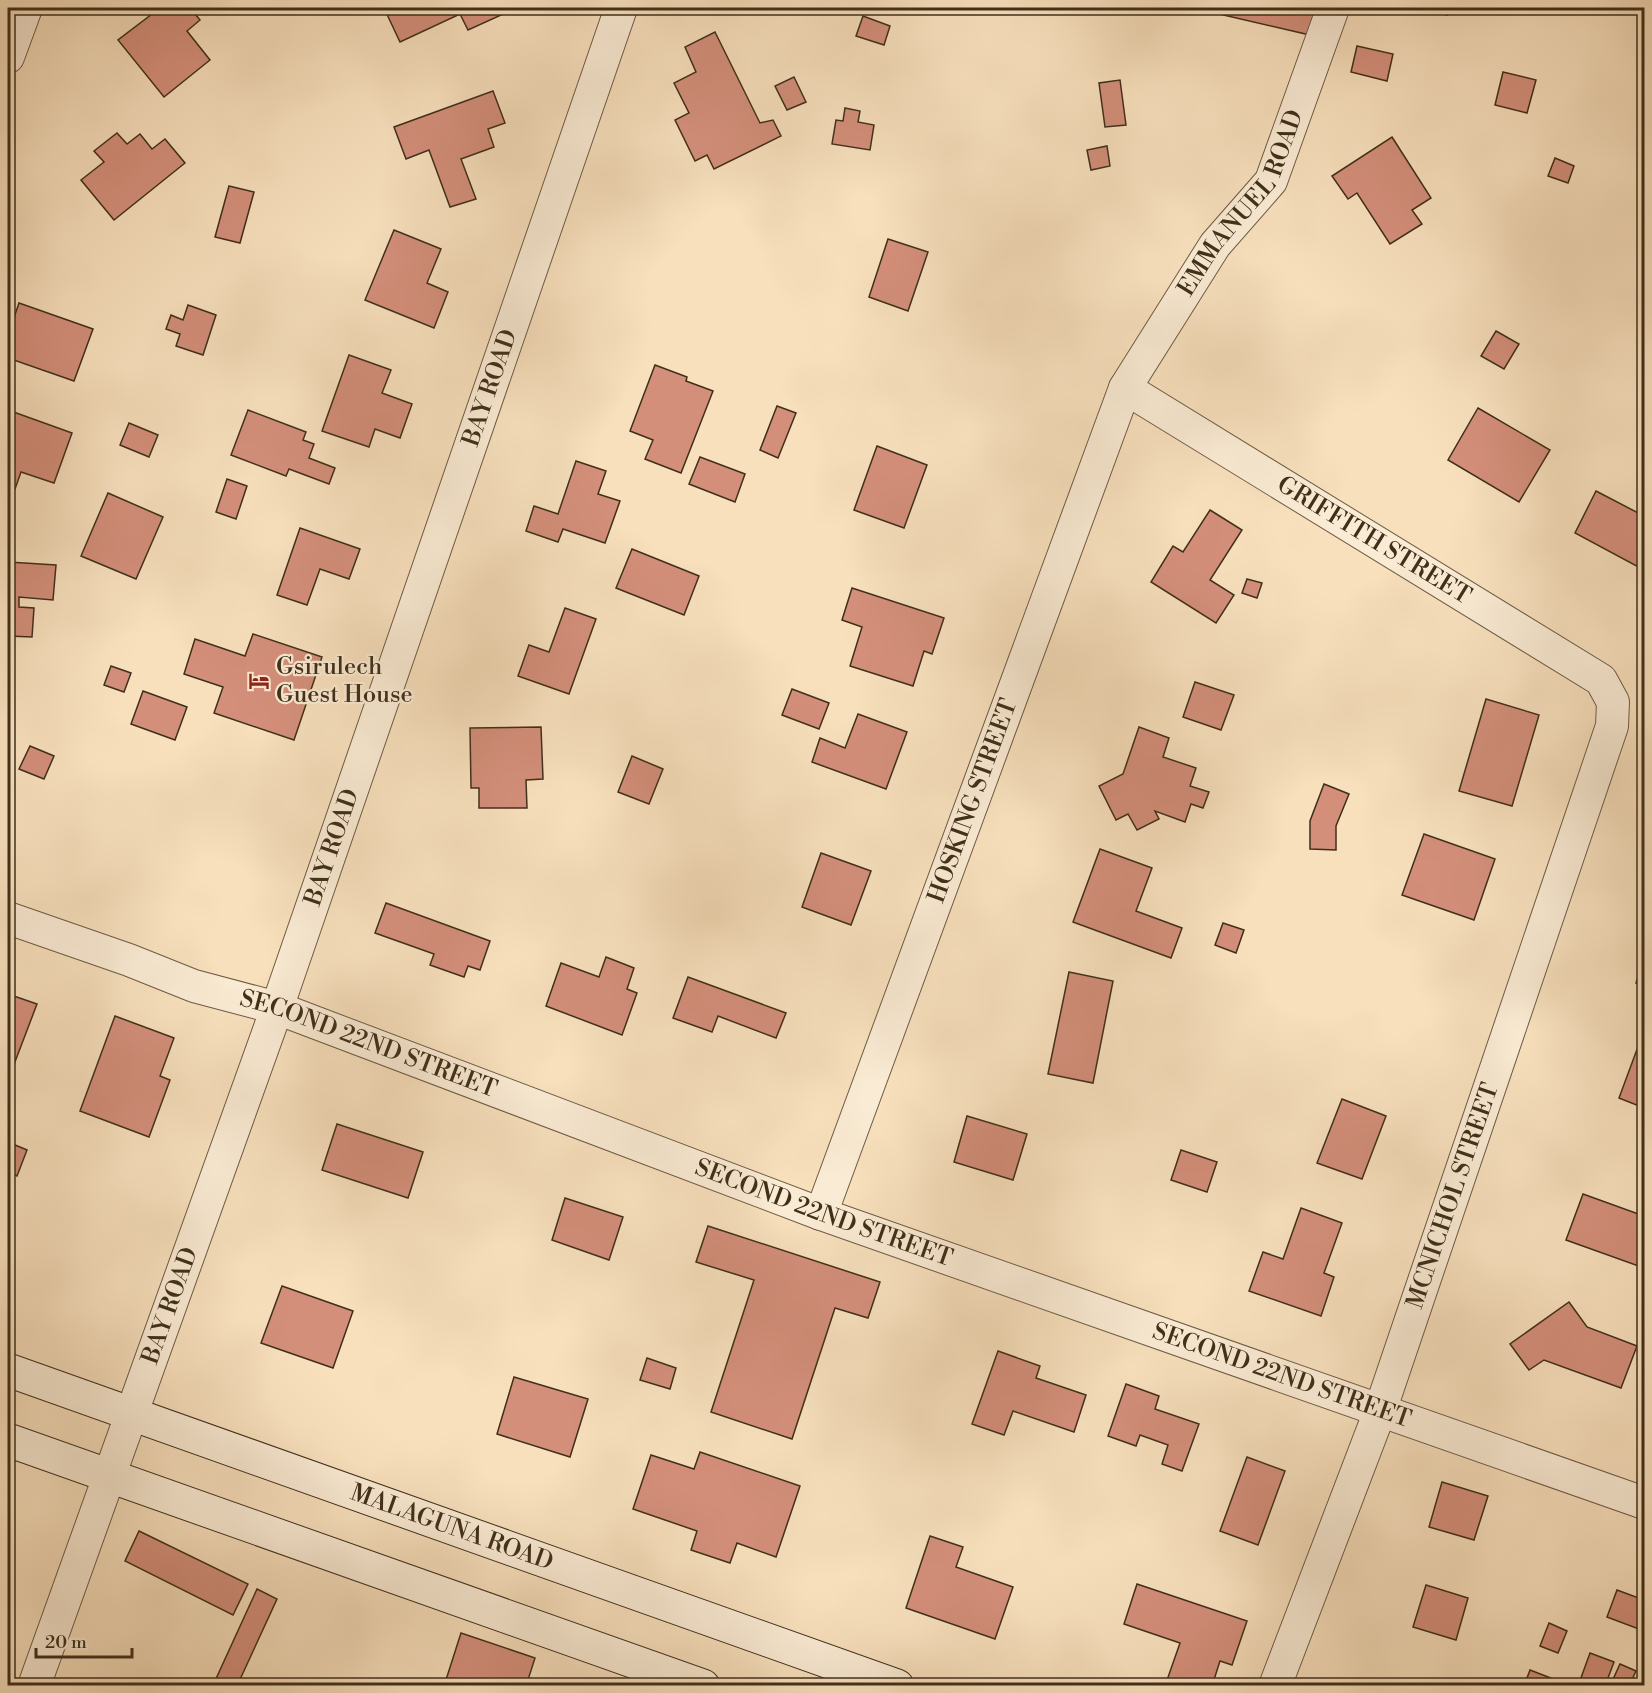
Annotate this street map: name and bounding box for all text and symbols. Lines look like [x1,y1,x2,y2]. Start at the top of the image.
street label: EMMANUEL ROAD [1171,106,1310,302]
street label: BAY ROAD [456,325,524,451]
street label: GRIFFITH STREET [1271,470,1476,612]
place label: Gsirulech Guest House [276,652,413,710]
hotel icon: Gsirulech Guest House [247,669,271,693]
street label: HOSKING STREET [922,695,1024,907]
street label: BAY ROAD [298,785,366,911]
street label: SECOND 22ND STREET [236,984,501,1105]
street label: MCNICHOL STREET [1400,1079,1506,1313]
street label: SECOND 22ND STREET [691,1153,957,1274]
street label: BAY ROAD [135,1243,205,1369]
street label: SECOND 22ND STREET [1148,1317,1415,1435]
street label: MALAGUNA ROAD [346,1478,557,1578]
scale bar [36,1621,132,1659]
text: 20 m [45,1631,87,1654]

